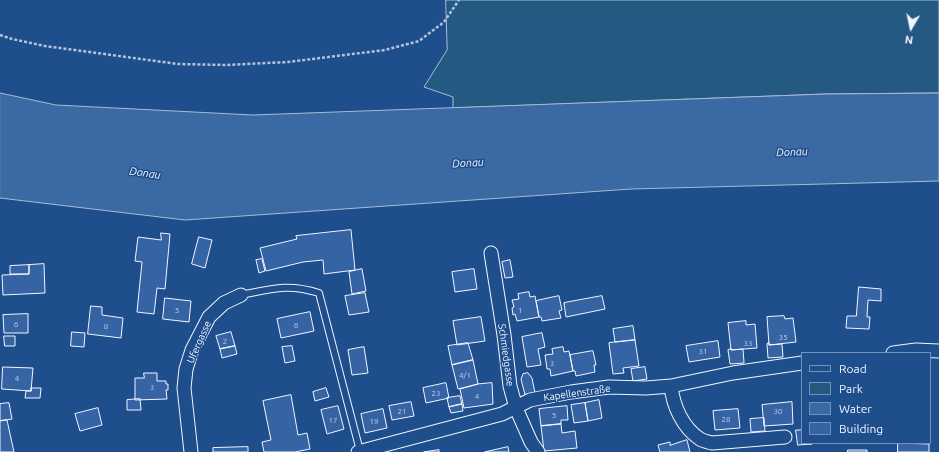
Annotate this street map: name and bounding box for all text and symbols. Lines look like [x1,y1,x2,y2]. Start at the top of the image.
north arrow [891,8,931,48]
text: N [904,33,914,46]
water label: Donau [776,145,808,159]
water label: Donau [452,156,484,170]
water label: Donau [128,164,162,182]
house number: 5 [175,305,179,315]
house number: 1 [518,305,522,315]
house number: 6 [14,319,18,329]
street label: Ufergasse [184,319,214,365]
house number: 6 [294,320,298,330]
house number: 8 [104,321,108,331]
street label: Schmiedgasse [496,323,516,387]
house number: 35 [778,332,788,342]
house number: 2 [223,336,227,346]
house number: 33 [743,338,753,348]
house number: 31 [698,346,708,356]
legend [801,352,931,444]
house number: 3 [550,358,554,368]
text: Road [839,362,867,375]
house number: 4/1 [459,370,471,380]
house number: 4 [15,373,19,383]
house number: 3 [150,382,154,392]
street label: Kapellenstraße [543,382,611,404]
text: Park [839,382,863,395]
house number: 23 [431,388,441,398]
house number: 4 [475,391,479,401]
text: Water [839,402,872,415]
house number: 21 [397,406,407,416]
house number: 30 [773,406,783,416]
house number: 5 [552,410,556,420]
house number: 28 [721,414,731,424]
house number: 17 [328,415,338,425]
house number: 19 [369,416,379,426]
text: Building [839,422,883,435]

